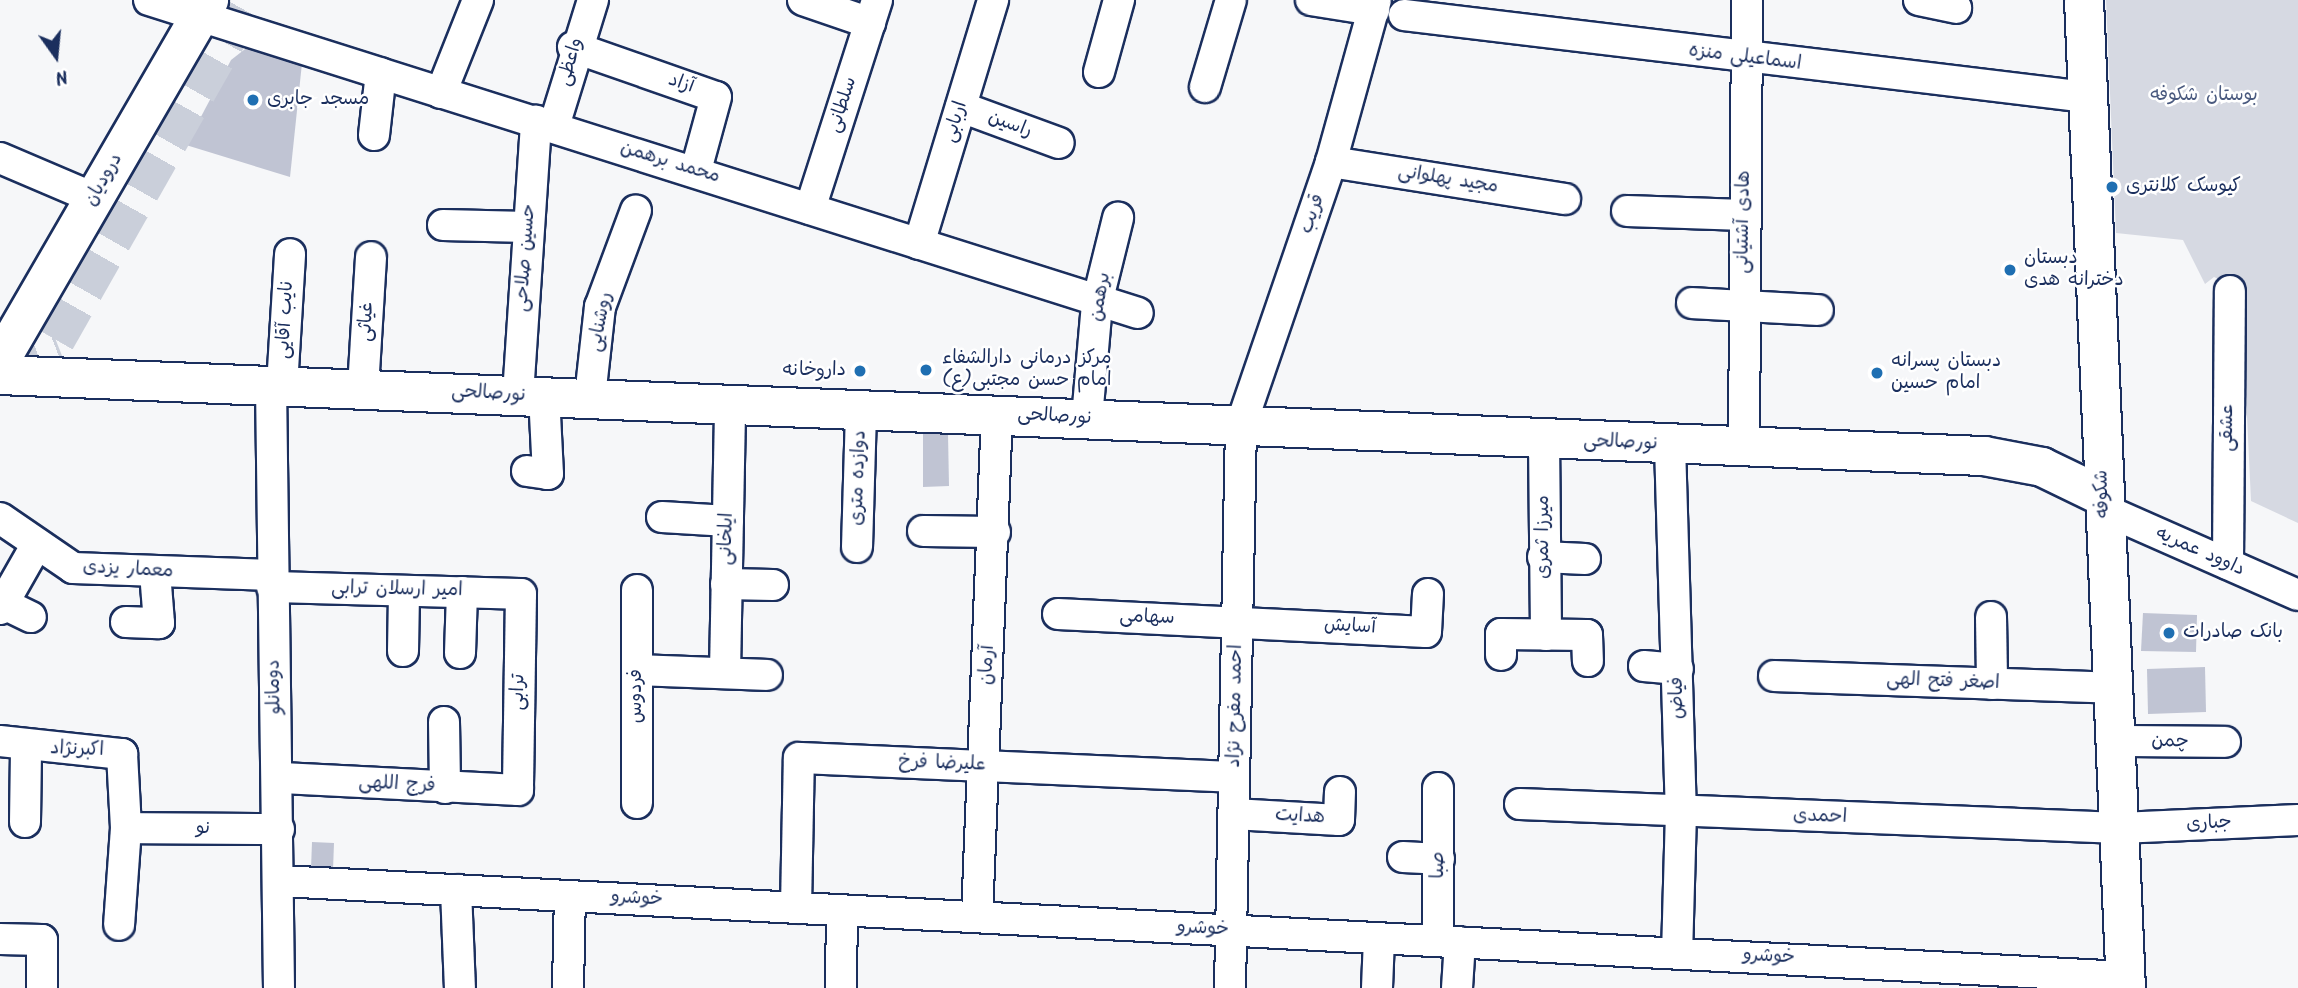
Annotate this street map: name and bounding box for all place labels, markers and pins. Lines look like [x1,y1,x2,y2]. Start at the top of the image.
place label: مسجد جابری [267,89,369,111]
marker: مسجد جابری [245,92,261,108]
place label: کیوسک کلانتری [2126,176,2241,198]
marker: کیوسک کلانتری [2104,179,2120,195]
place label: دبستان دخترانه هدی [2024,248,2124,292]
marker: دبستان دخترانه هدی [2002,262,2018,278]
place label: مرکز درمانی دارالشفاء امام حسن مجتبی(ع) [942,348,1112,392]
place label: دبستان پسرانه امام حسین [1891,351,2001,395]
place label: داروخانه [783,360,846,382]
marker: مرکز درمانی دارالشفاء امام حسن مجتبی(ع) [916,360,936,380]
marker: داروخانه [852,363,868,379]
marker: دبستان پسرانه امام حسین [1869,365,1885,381]
place label: بانک صادرات [2183,622,2283,644]
marker: بانک صادرات [2161,625,2177,641]

